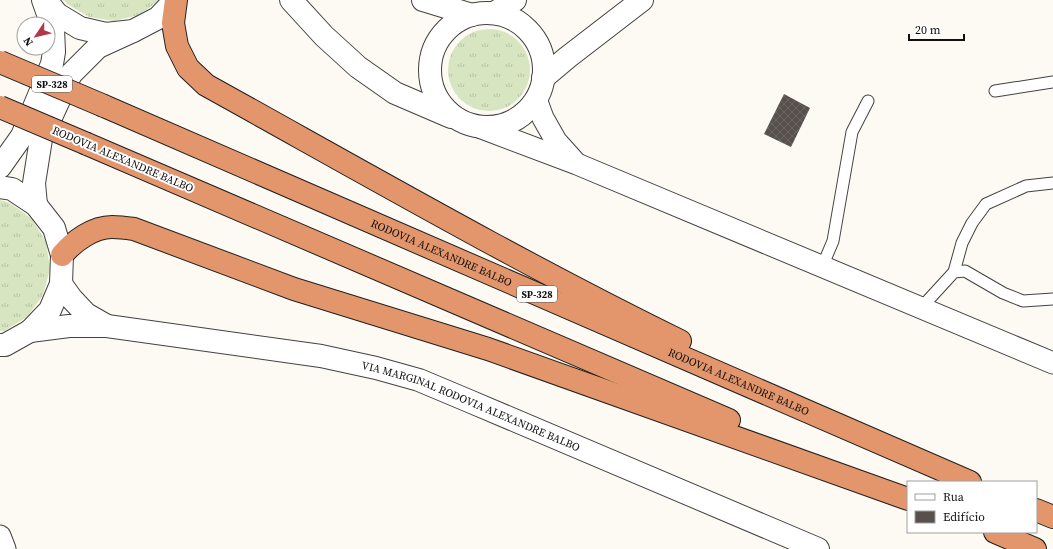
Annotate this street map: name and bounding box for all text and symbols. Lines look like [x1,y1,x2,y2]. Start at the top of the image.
north arrow [16,16,56,56]
scale bar [909,16,964,42]
text: 20 m [915,22,941,38]
text: N [20,34,37,49]
road number: SP-328 [32,76,72,92]
street label: RODOVIA ALEXANDRE BALBO [50,123,196,196]
street label: RODOVIA ALEXANDRE BALBO [369,216,514,290]
road number: SP-328 [517,286,557,302]
street label: RODOVIA ALEXANDRE BALBO [666,345,812,419]
street label: VIA MARGINAL RODOVIA ALEXANDRE BALBO [360,358,582,455]
legend [907,481,1037,533]
text: Rua [943,489,965,505]
text: Edifício [943,509,985,525]

